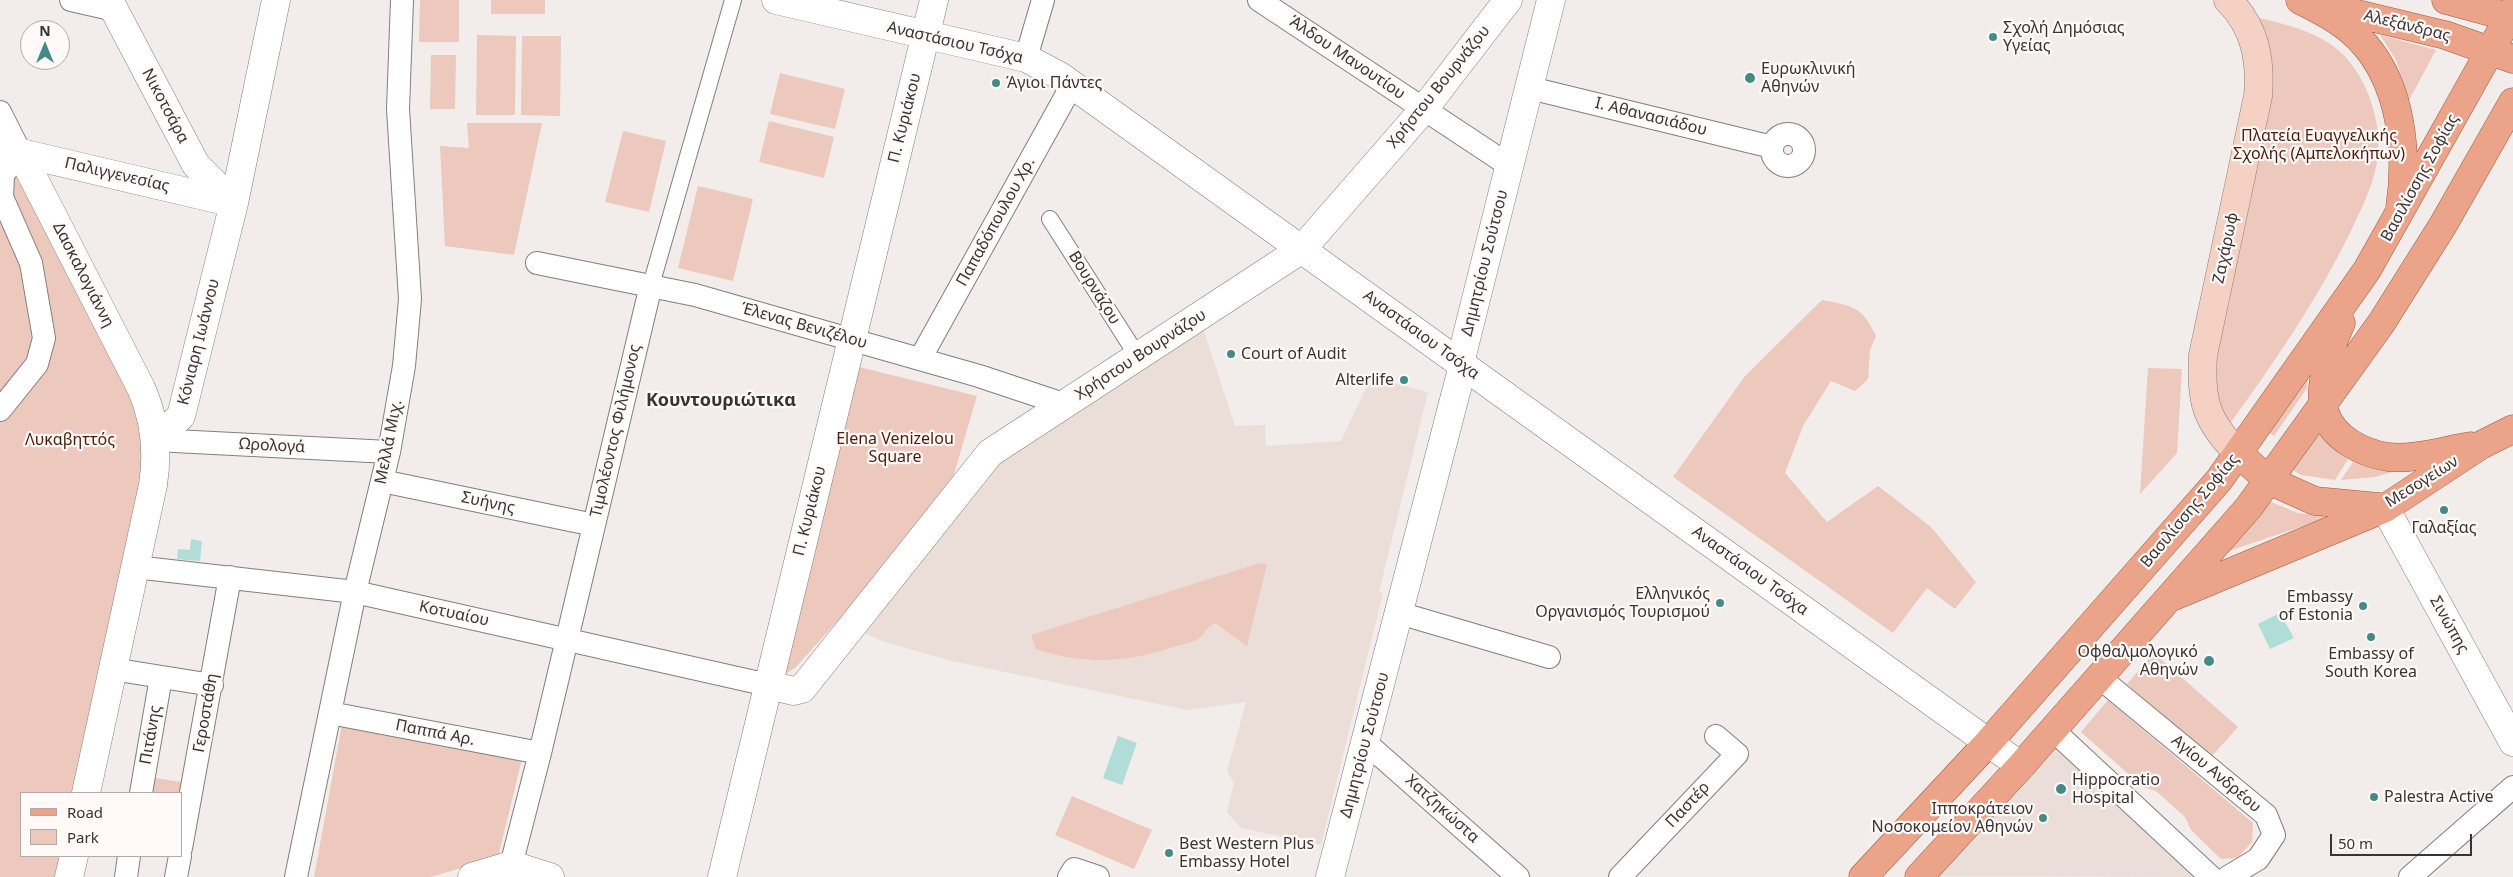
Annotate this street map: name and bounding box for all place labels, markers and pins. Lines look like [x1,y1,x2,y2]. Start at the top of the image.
place label: Σχολή Δημόσιας Υγείας [2003,18,2125,56]
marker: Σχολή Δημόσιας Υγείας [1987,31,1999,43]
place label: Ευρωκλινική Αθηνών [1761,59,1856,97]
marker: Ευρωκλινική Αθηνών [1743,71,1757,85]
place label: Άγιοι Πάντες [1006,73,1102,93]
marker: Άγιοι Πάντες [990,77,1002,89]
place label: Court of Audit [1241,344,1346,364]
marker: Court of Audit [1225,348,1237,360]
place label: Alterlife [1335,370,1394,390]
marker: Alterlife [1398,374,1410,386]
marker: Γαλαξίας [2438,504,2450,516]
place label: Γαλαξίας [2412,518,2476,538]
place label: Ελληνικός Οργανισμός Τουρισμού [1535,584,1710,622]
place label: Embassy of Estonia [2279,587,2353,625]
marker: Ελληνικός Οργανισμός Τουρισμού [1714,597,1726,609]
marker: Embassy of Estonia [2357,600,2369,612]
marker: Embassy of South Korea [2365,631,2377,643]
place label: Οφθαλμολογικό Αθηνών [2078,642,2198,680]
place label: Embassy of South Korea [2325,644,2417,682]
marker: Οφθαλμολογικό Αθηνών [2202,654,2216,668]
place label: Hippocratio Hospital [2072,770,2160,808]
marker: Hippocratio Hospital [2054,782,2068,796]
place label: Palestra Active [2384,787,2494,807]
marker: Palestra Active [2368,791,2380,803]
place label: Ιπποκράτειον Νοσοκομείον Αθηνών [1872,799,2033,837]
marker: Ιπποκράτειον Νοσοκομείον Αθηνών [2037,812,2049,824]
place label: Best Western Plus Embassy Hotel [1179,834,1314,872]
marker: Best Western Plus Embassy Hotel [1163,847,1175,859]

